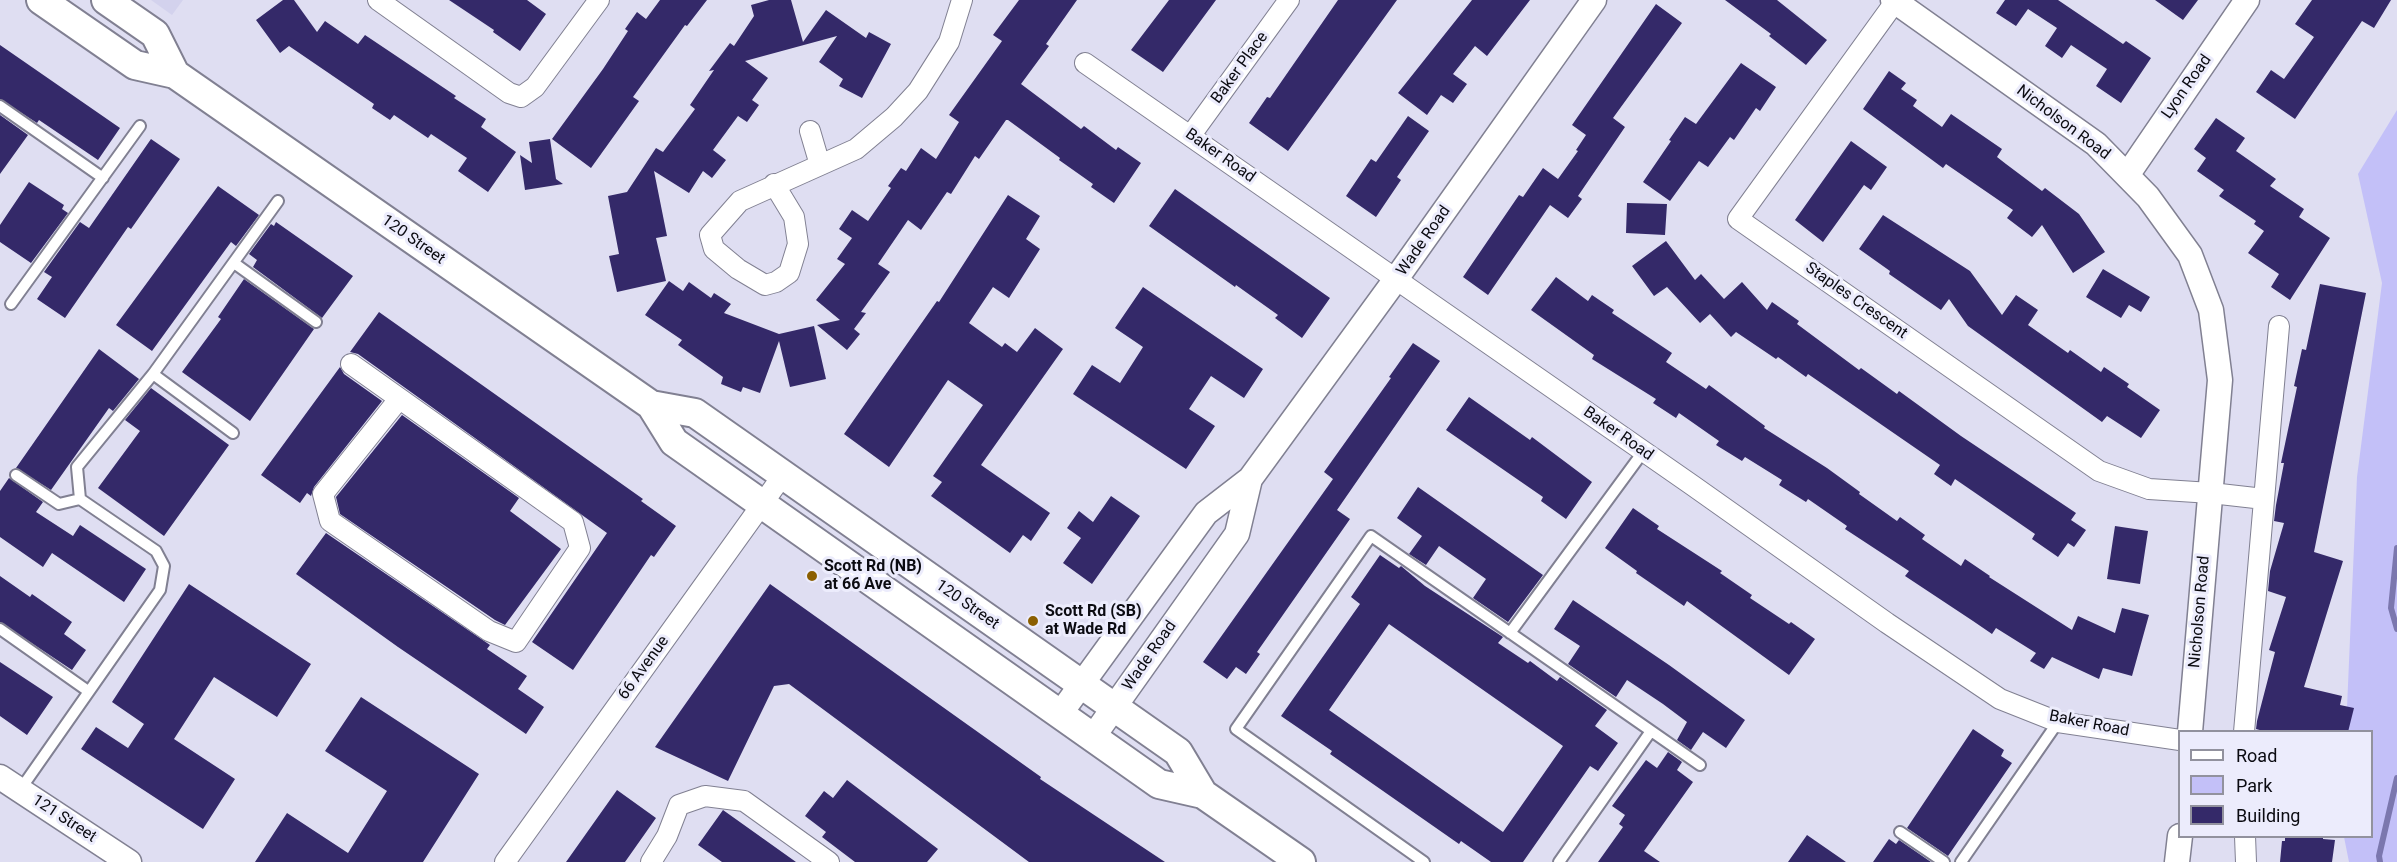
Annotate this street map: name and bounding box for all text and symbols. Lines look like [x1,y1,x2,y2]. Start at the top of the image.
street label: Baker Place [1208,28,1272,108]
street label: Lyon Road [2158,51,2216,123]
street label: Nicholson Road [2012,82,2114,164]
street label: Baker Road [1181,125,1259,187]
street label: Wade Road [1393,202,1455,280]
street label: 120 Street [378,211,448,269]
street label: Staples Crescent [1801,259,1911,343]
street label: Baker Road [1579,403,1657,465]
street label: Nicholson Road [2186,555,2214,669]
place label: Scott Rd (NB) at 66 Ave [824,557,922,595]
marker: Scott Rd (NB) at 66 Ave [805,569,819,583]
street label: 120 Street [932,576,1002,634]
place label: Scott Rd (SB) at Wade Rd [1045,602,1142,640]
marker: Scott Rd (SB) at Wade Rd [1026,614,1040,628]
street label: Wade Road [1119,617,1181,695]
street label: 66 Avenue [614,632,674,704]
street label: Baker Road [2047,707,2131,741]
legend [2178,730,2373,838]
text: Road [2236,745,2277,766]
text: Park [2236,775,2272,796]
street label: 121 Street [28,791,100,847]
text: Building [2236,805,2300,826]

